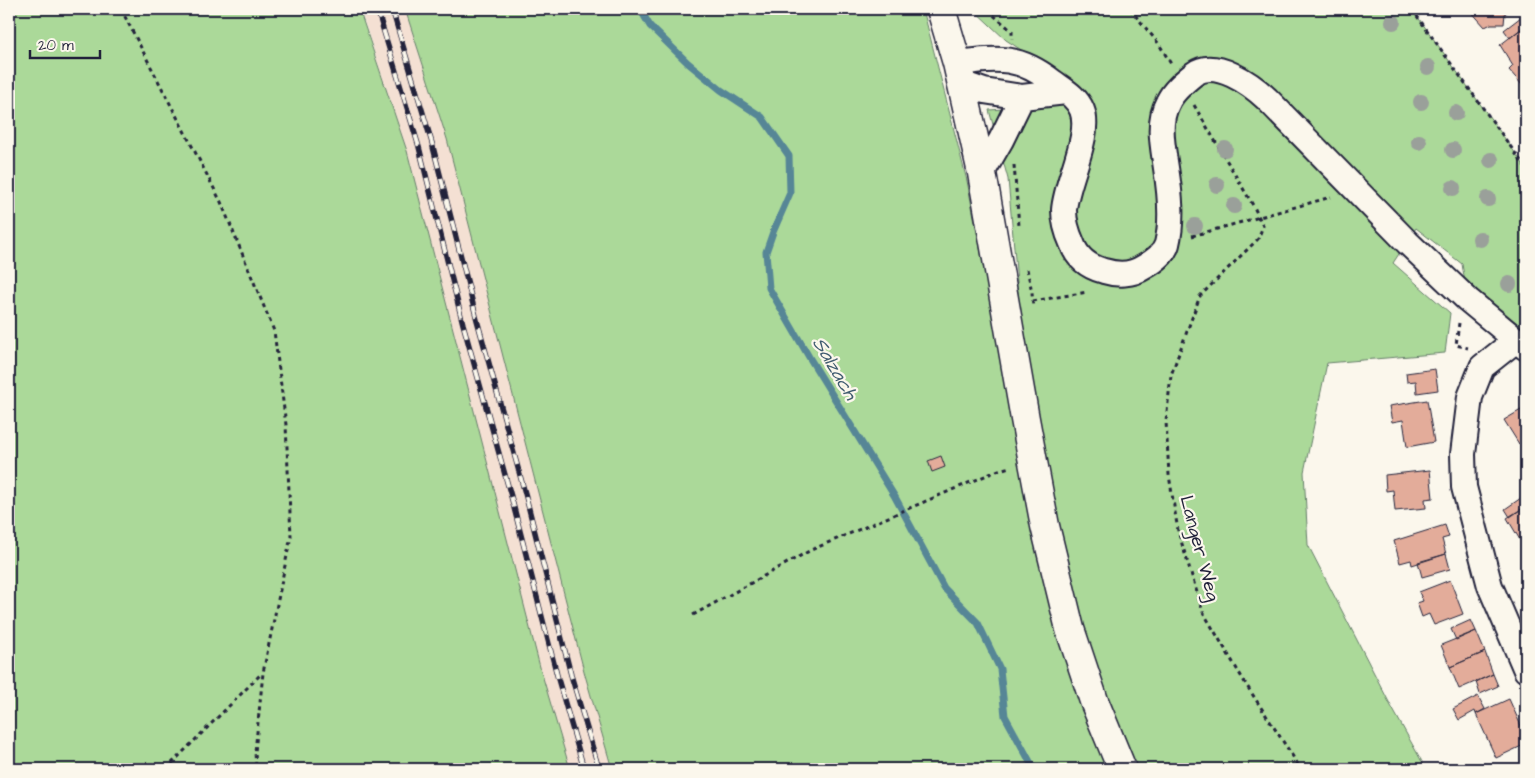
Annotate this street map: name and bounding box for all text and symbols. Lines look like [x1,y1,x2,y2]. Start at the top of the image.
scale bar [30,28,100,60]
text: 20 m [38,35,74,56]
water label: Salzach [805,332,865,406]
street label: Langer Weg [1172,493,1227,605]

